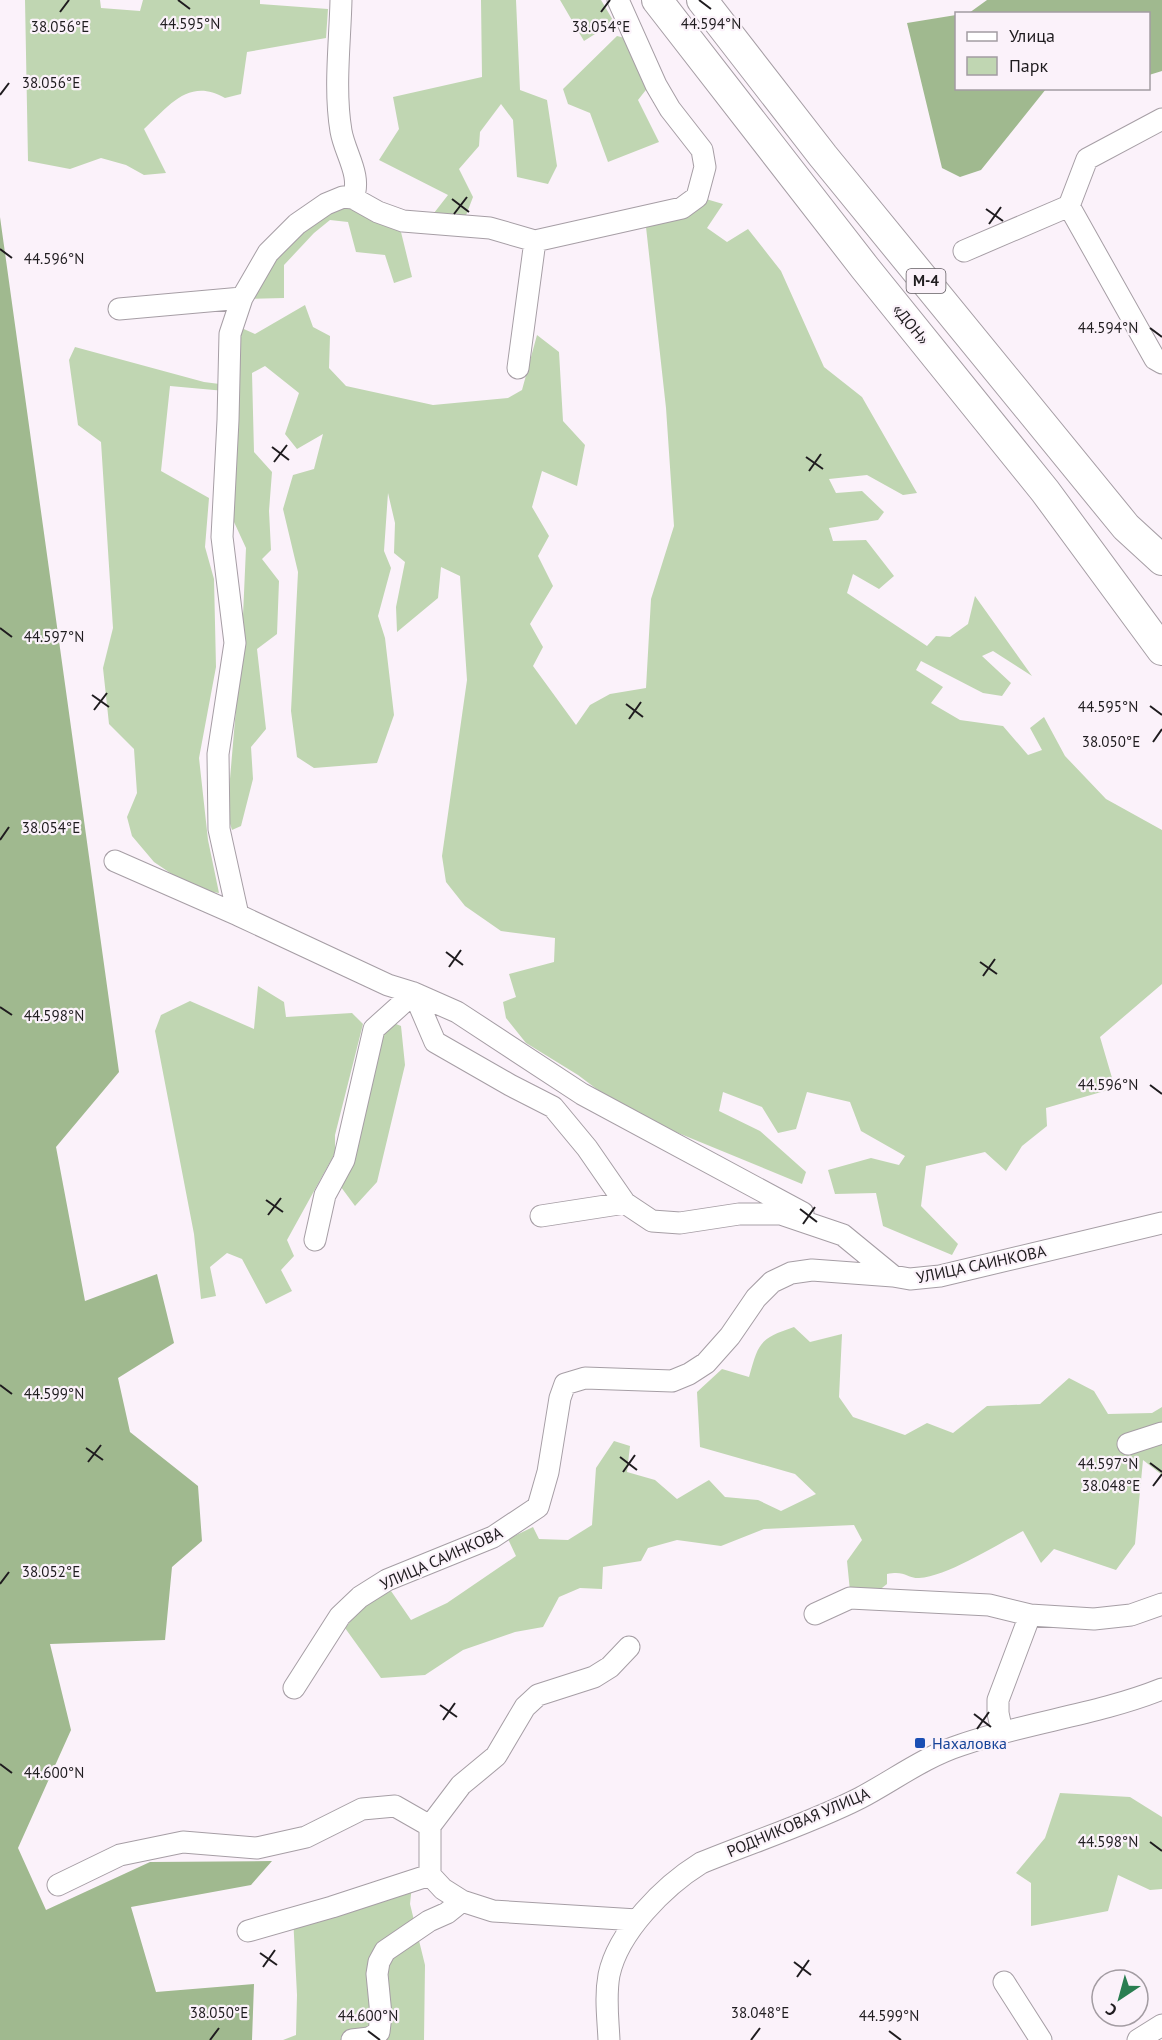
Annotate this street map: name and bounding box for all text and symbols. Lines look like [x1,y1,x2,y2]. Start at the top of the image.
legend [955,12,1150,90]
text: 44.595°N [160,14,220,33]
text: 44.594°N [681,14,741,33]
text: 38.056°E [31,17,89,36]
text: 38.054°E [572,17,630,36]
text: Улица [1009,24,1055,47]
text: Парк [1009,54,1049,77]
text: 38.056°E [22,73,80,92]
text: 44.596°N [24,249,84,268]
road number: М-4 [906,269,946,293]
street label: «ДОН» [888,299,934,349]
text: 44.594°N [1078,318,1138,337]
text: 44.597°N [24,627,84,646]
text: 44.595°N [1078,697,1138,716]
text: 38.050°E [1082,732,1140,751]
text: 38.054°E [22,818,80,837]
text: 44.598°N [24,1006,84,1025]
text: 44.596°N [1078,1075,1138,1094]
street label: УЛИЦА САИНКОВА [914,1240,1048,1288]
text: 44.599°N [24,1384,84,1403]
text: 44.597°N [1078,1454,1138,1473]
text: 38.048°E [1082,1476,1140,1495]
street label: УЛИЦА САИНКОВА [377,1522,506,1594]
text: 38.052°E [22,1562,80,1581]
place label: Нахаловка [932,1733,1007,1753]
marker: Нахаловка [913,1736,927,1750]
text: 44.600°N [24,1763,84,1782]
street label: РОДНИКОВАЯ УЛИЦА [724,1783,873,1861]
text: 44.598°N [1078,1832,1138,1851]
north arrow [1090,1968,1150,2028]
text: С [1102,1999,1121,2021]
text: 38.050°E [190,2003,248,2022]
text: 38.048°E [731,2003,789,2022]
text: 44.600°N [338,2006,398,2025]
text: 44.599°N [859,2006,919,2025]

